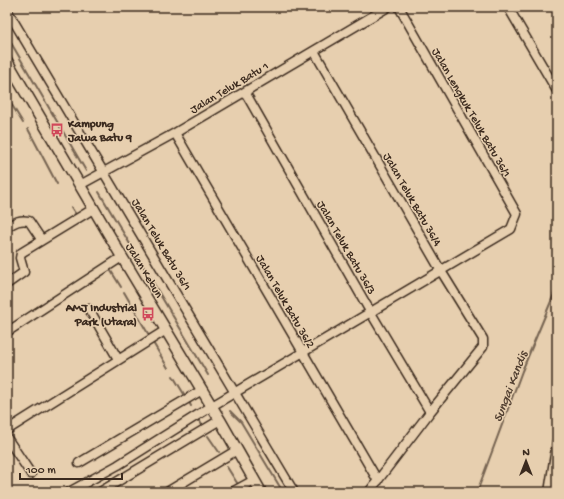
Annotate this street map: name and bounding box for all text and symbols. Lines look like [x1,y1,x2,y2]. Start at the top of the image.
street label: Jalan Lengkuk Teluk Batu 36/1 [428,46,513,180]
street label: Jalan Teluk Batu 1 [188,60,272,118]
place label: Kampung Jawa Batu 9 [67,118,133,146]
bus stop icon: Kampung Jawa Batu 9 [49,122,65,138]
street label: Jalan Teluk Batu 36/4 [379,151,444,249]
street label: Jalan Teluk Batu 36/1 [127,197,193,293]
street label: Jalan Teluk Batu 36/3 [313,199,378,297]
street label: Jalan Kebun [121,241,165,301]
street label: Jalan Teluk Batu 36/2 [252,253,317,351]
place label: AMJ Industrial Park (Utara) [65,302,137,330]
bus stop icon: AMJ Industrial Park (Utara) [140,306,156,322]
water label: Sungai Kandis [491,348,532,424]
north arrow [506,441,546,481]
text: N [522,447,530,459]
scale bar [20,455,122,481]
text: 100 m [25,464,56,478]

